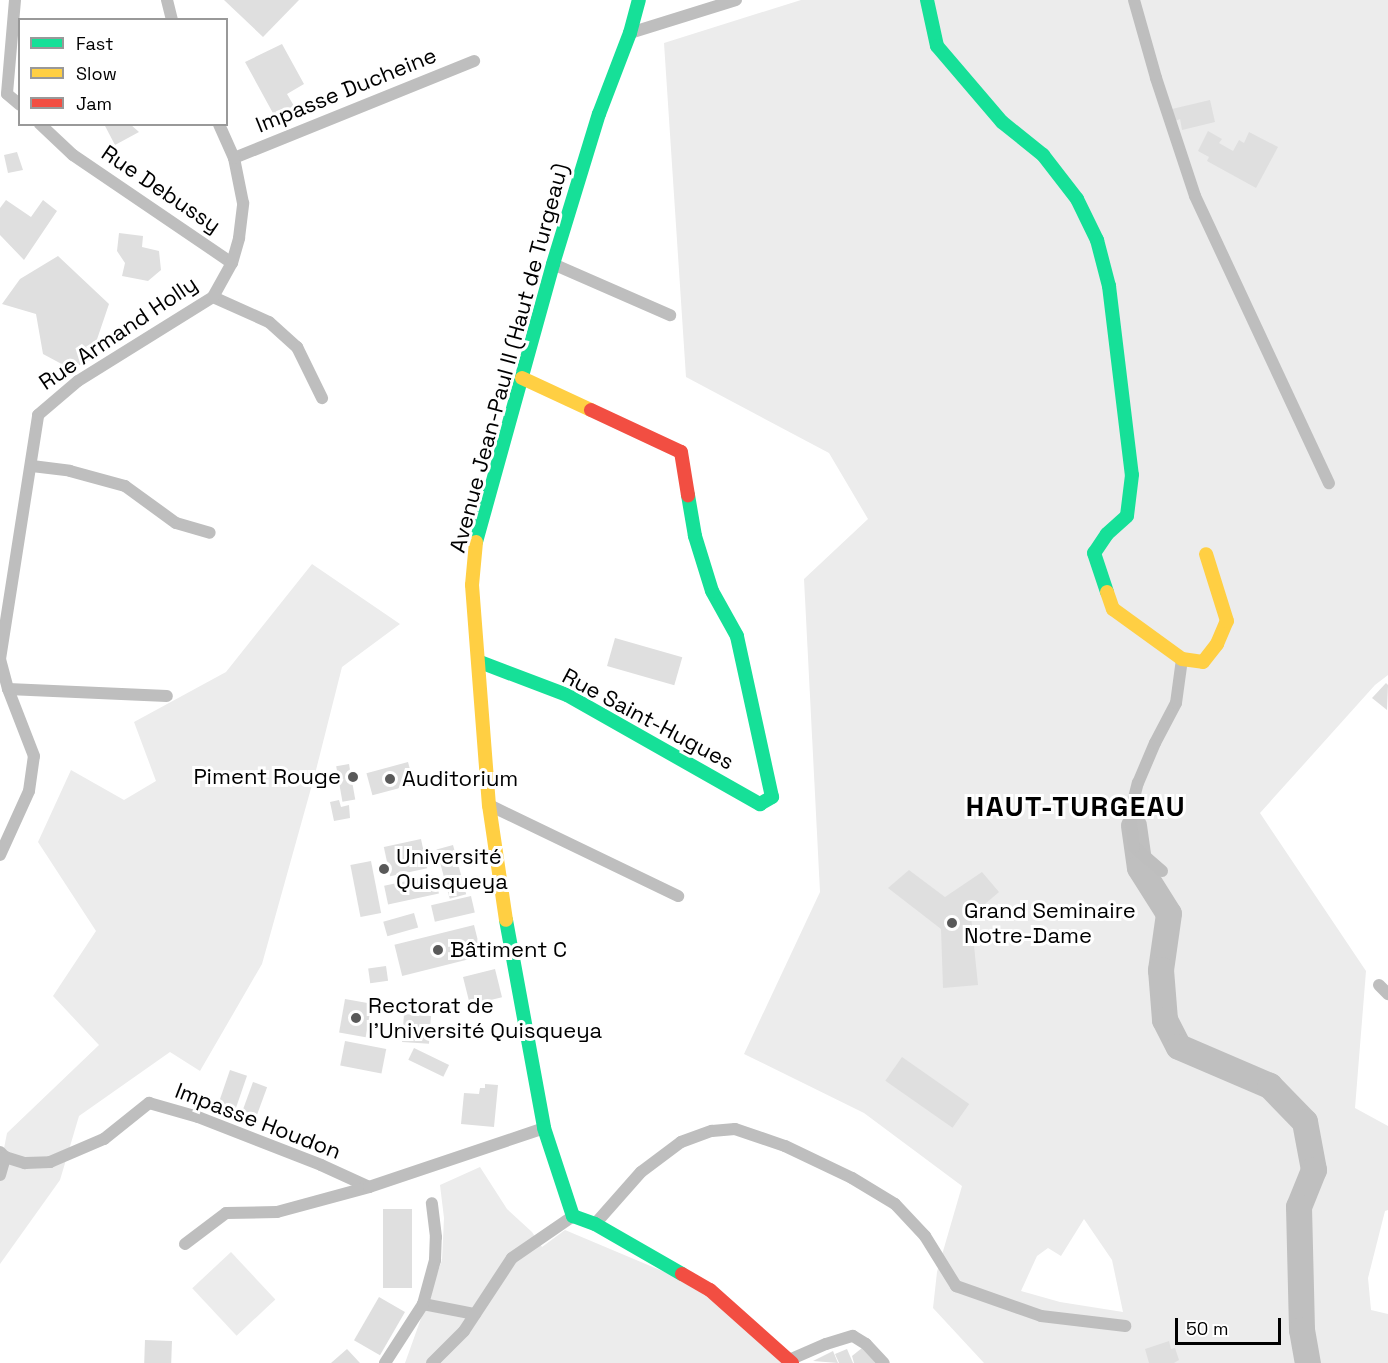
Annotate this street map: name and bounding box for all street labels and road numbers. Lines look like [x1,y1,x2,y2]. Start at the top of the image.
street label: Impasse Ducheine [252,42,440,138]
street label: Rue Debussy [96,139,226,239]
street label: Avenue Jean-Paul II (Haut de Turgeau) [444,160,574,556]
street label: Rue Armand Holly [34,270,202,396]
street label: Rue Saint-Hugues [558,663,738,775]
street label: Impasse Houdon [171,1077,345,1165]

